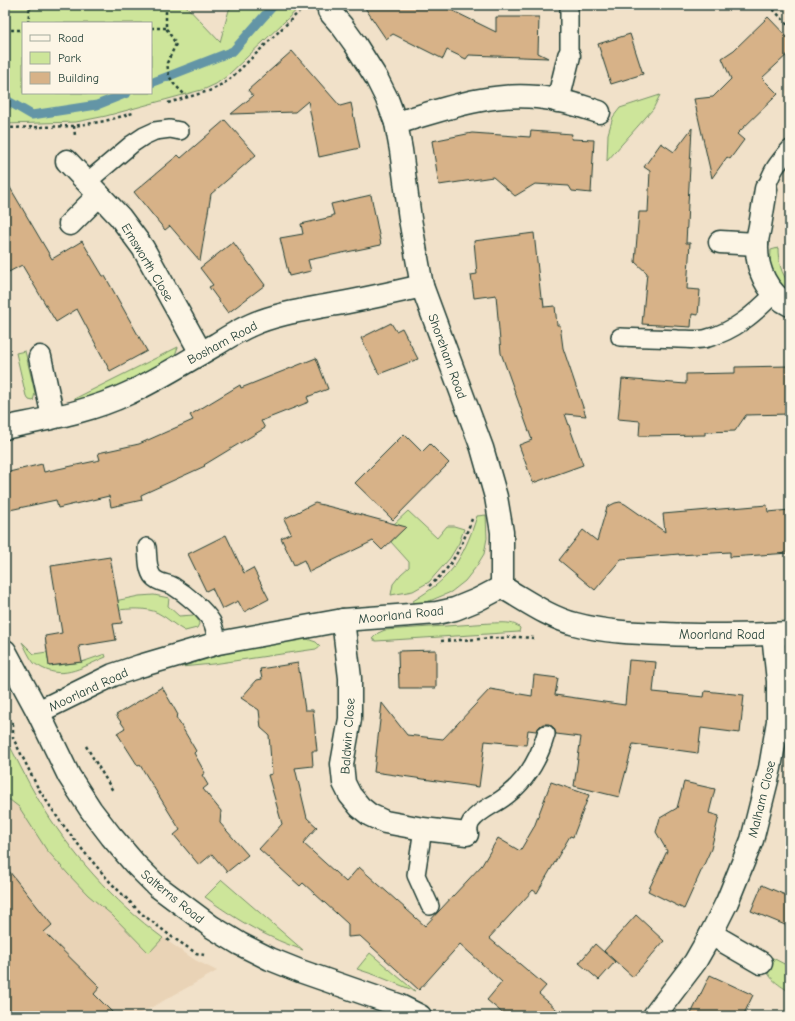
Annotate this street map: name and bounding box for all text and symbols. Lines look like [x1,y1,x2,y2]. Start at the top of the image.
legend [22,22,152,94]
text: Road [58,31,84,45]
text: Park [58,51,81,65]
text: Building [58,71,99,85]
street label: Emsworth Close [118,221,177,304]
street label: Shoreham Road [425,312,470,401]
street label: Bosham Road [185,318,260,367]
street label: Moorland Road [358,603,445,626]
street label: Moorland Road [679,627,765,642]
street label: Moorland Road [46,665,130,714]
street label: Baldwin Close [337,697,358,775]
street label: Malham Close [745,759,778,839]
street label: Salterns Road [138,866,207,926]

